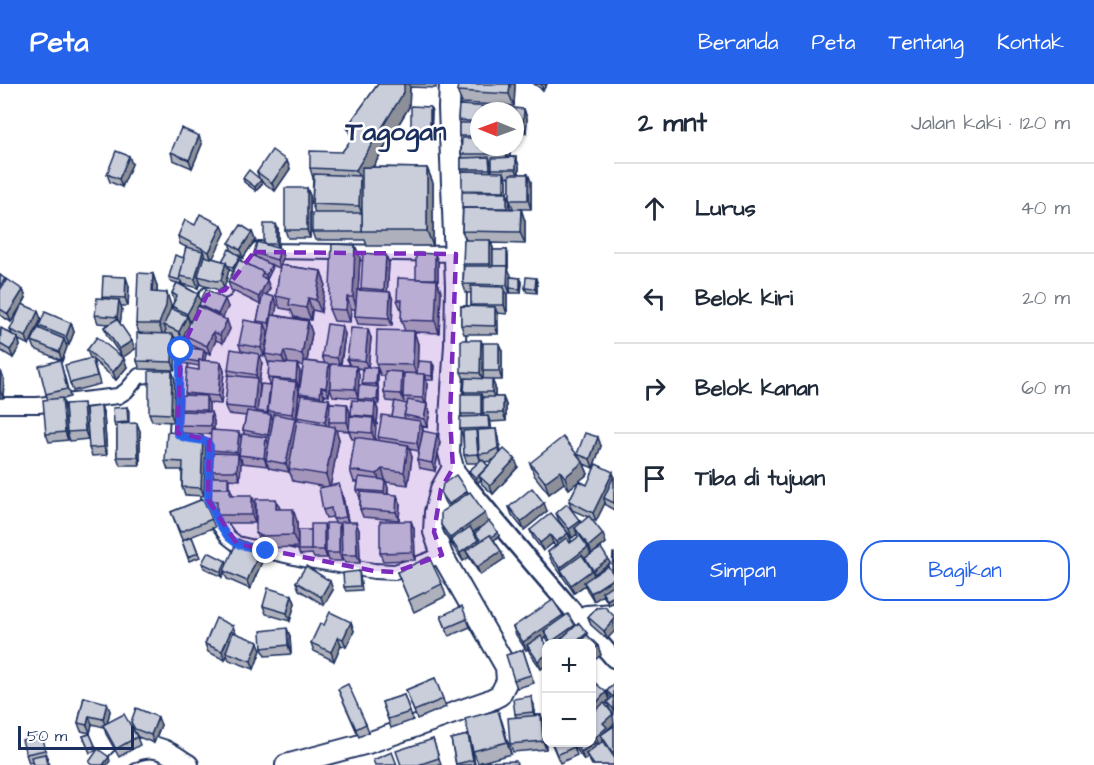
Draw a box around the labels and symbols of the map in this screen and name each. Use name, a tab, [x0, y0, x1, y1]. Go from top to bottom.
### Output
north arrow	[470, 102, 524, 156]
district label: Tagogan	[345, 113, 447, 153]
route start	[167, 336, 193, 362]
route end	[252, 537, 278, 563]
scale bar	[18, 723, 134, 750]

